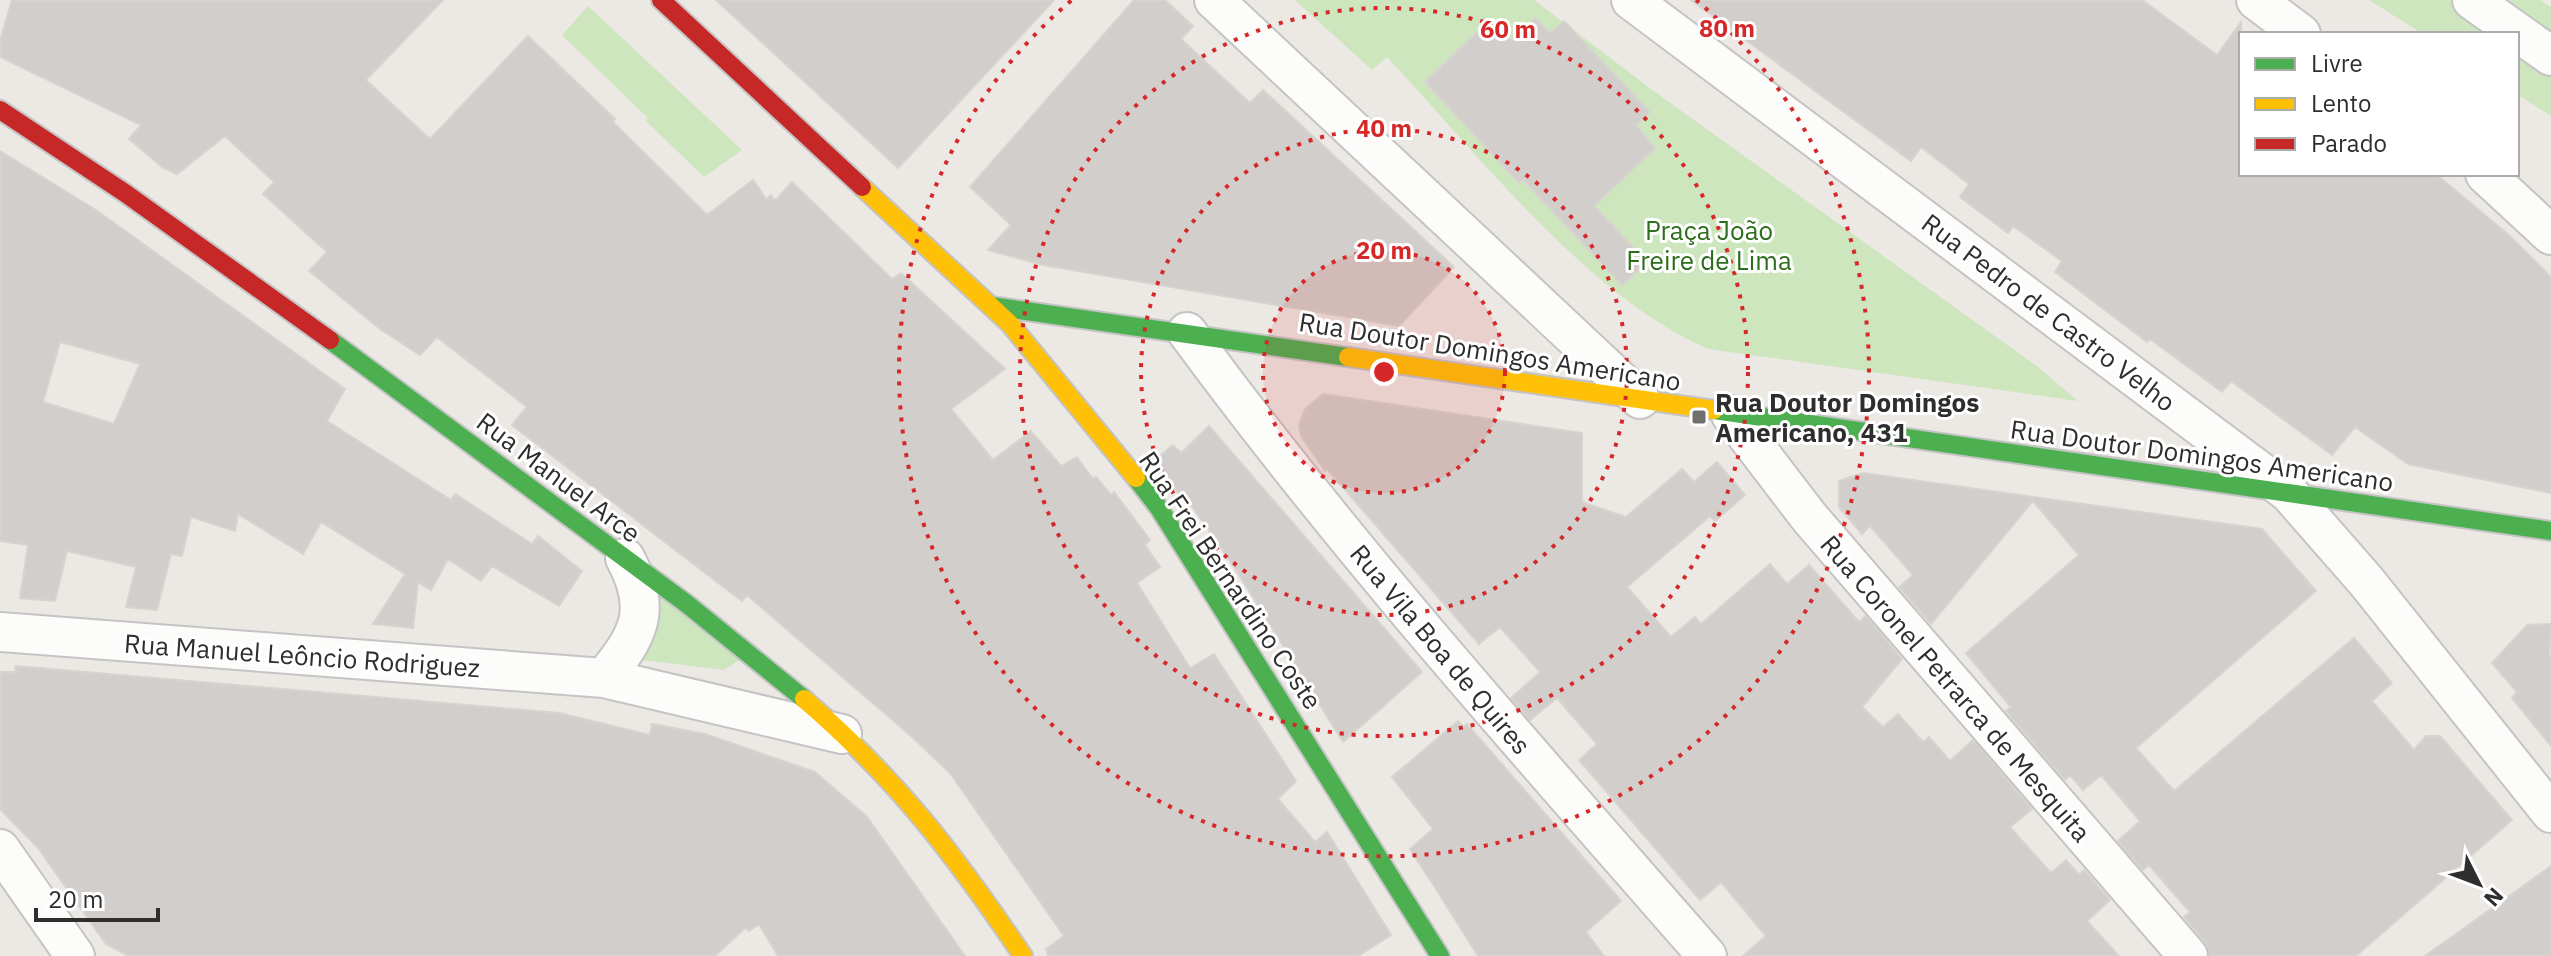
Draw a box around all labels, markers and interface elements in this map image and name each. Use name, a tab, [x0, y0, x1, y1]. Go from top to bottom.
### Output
text: 80 m	[1699, 12, 1755, 44]
text: 60 m	[1480, 13, 1536, 45]
legend	[2239, 32, 2519, 176]
text: Livre	[2311, 47, 2363, 79]
text: Lento	[2311, 87, 2371, 119]
text: 40 m	[1356, 112, 1412, 144]
text: Parado	[2311, 127, 2387, 159]
street label: Rua Pedro de Castro Velho	[1915, 205, 2183, 419]
park label: Praça João Freire de Lima	[1626, 213, 1792, 277]
text: 20 m	[1356, 234, 1412, 266]
street label: Rua Doutor Domingos Americano	[1297, 304, 1683, 398]
centre of rings	[1370, 358, 1398, 386]
place label: Rua Doutor Domingos Americano, 431	[1715, 385, 1979, 449]
street label: Rua Manuel Arce	[470, 404, 648, 550]
marker: Rua Doutor Domingos Americano, 431	[1690, 408, 1708, 426]
street label: Rua Doutor Domingos Americano	[2008, 411, 2396, 499]
street label: Rua Frei Bernardino Coste	[1132, 444, 1330, 716]
street label: Rua Coronel Petrarca de Mesquita	[1813, 528, 2099, 849]
street label: Rua Vila Boa de Quires	[1343, 537, 1539, 761]
street label: Rua Manuel Leôncio Rodriguez	[123, 626, 481, 684]
north arrow	[2439, 844, 2519, 924]
scale bar	[36, 872, 158, 922]
text: N	[2478, 882, 2510, 913]
text: 20 m	[48, 883, 103, 915]

